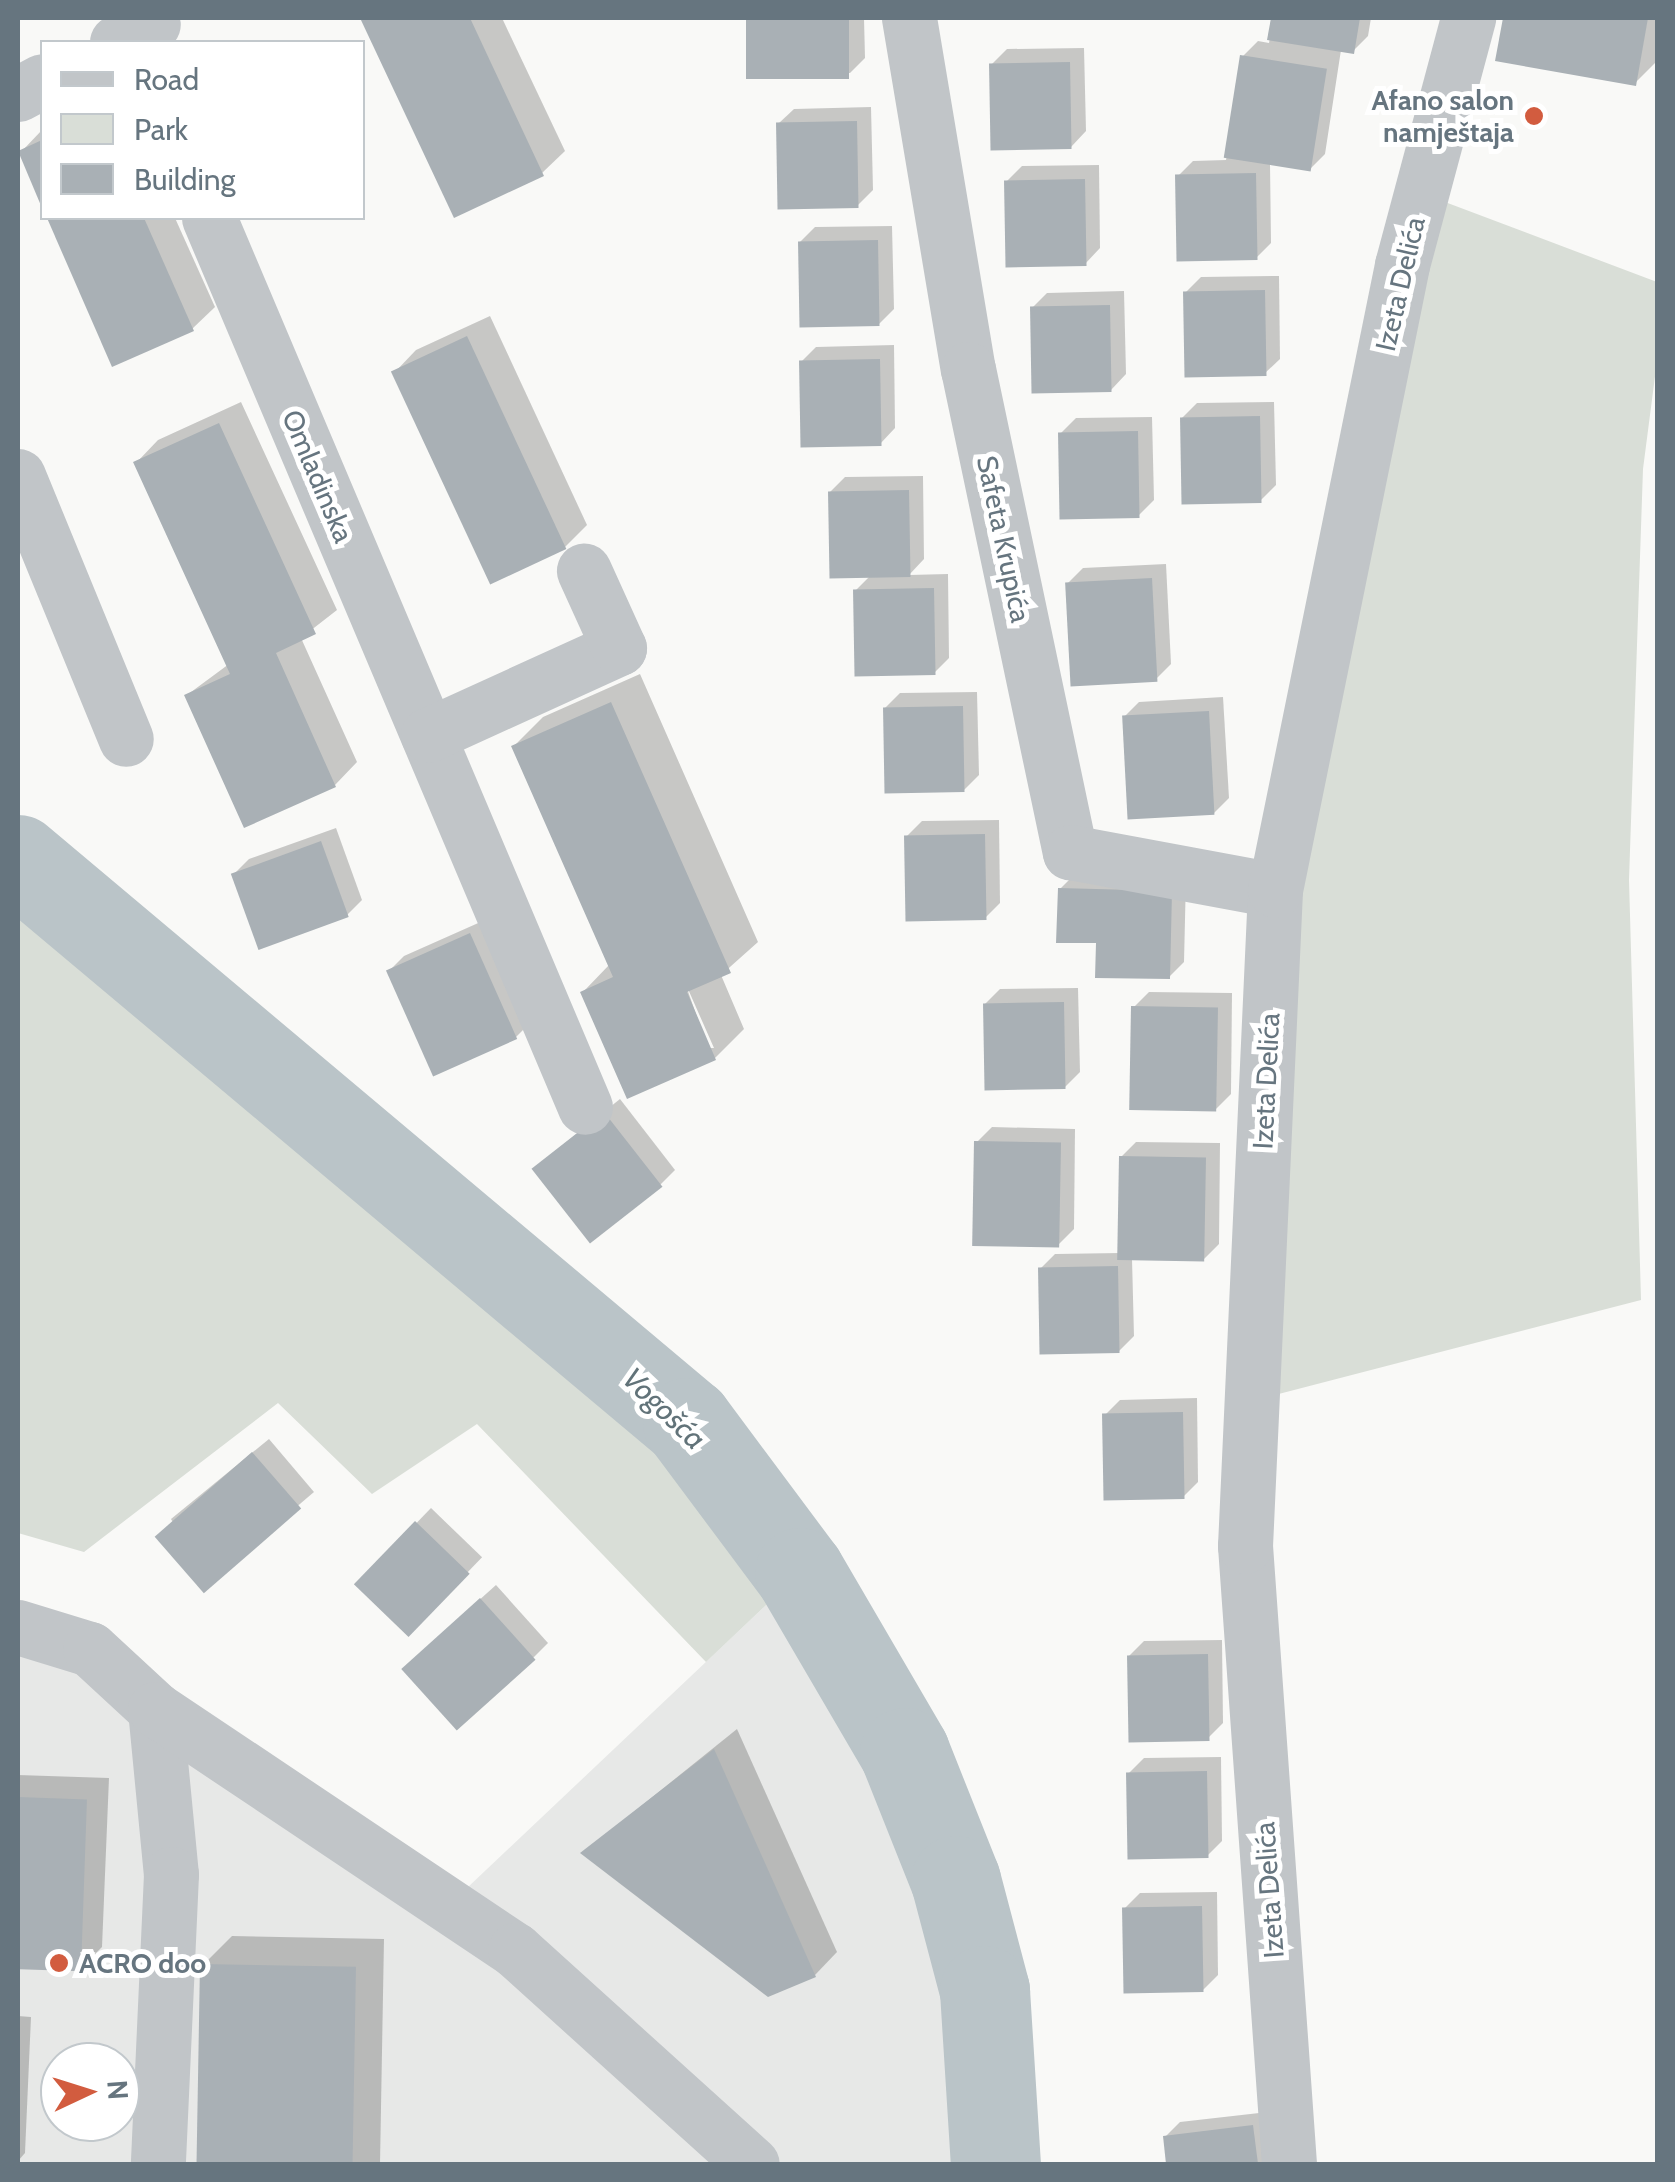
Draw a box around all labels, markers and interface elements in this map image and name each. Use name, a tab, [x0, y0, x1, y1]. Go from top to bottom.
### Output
legend	[40, 40, 365, 220]
text: Road	[134, 61, 199, 98]
place label: Afano salon namještaja	[1371, 83, 1514, 149]
marker: Afano salon namještaja	[1523, 105, 1545, 127]
text: Park	[134, 111, 188, 148]
text: Building	[134, 161, 236, 198]
street label: Izeta Delića	[1368, 214, 1432, 354]
street label: Omladinska	[275, 405, 361, 547]
street label: Safeta Krupića	[970, 453, 1038, 625]
street label: Izeta Delića	[1246, 1012, 1286, 1150]
water label: Vogošća	[615, 1361, 713, 1457]
street label: Izeta Delića	[1247, 1821, 1291, 1959]
place label: ACRO doo	[79, 1946, 206, 1980]
marker: ACRO doo	[48, 1952, 70, 1974]
north arrow	[40, 2042, 140, 2142]
text: N	[100, 2079, 136, 2101]

